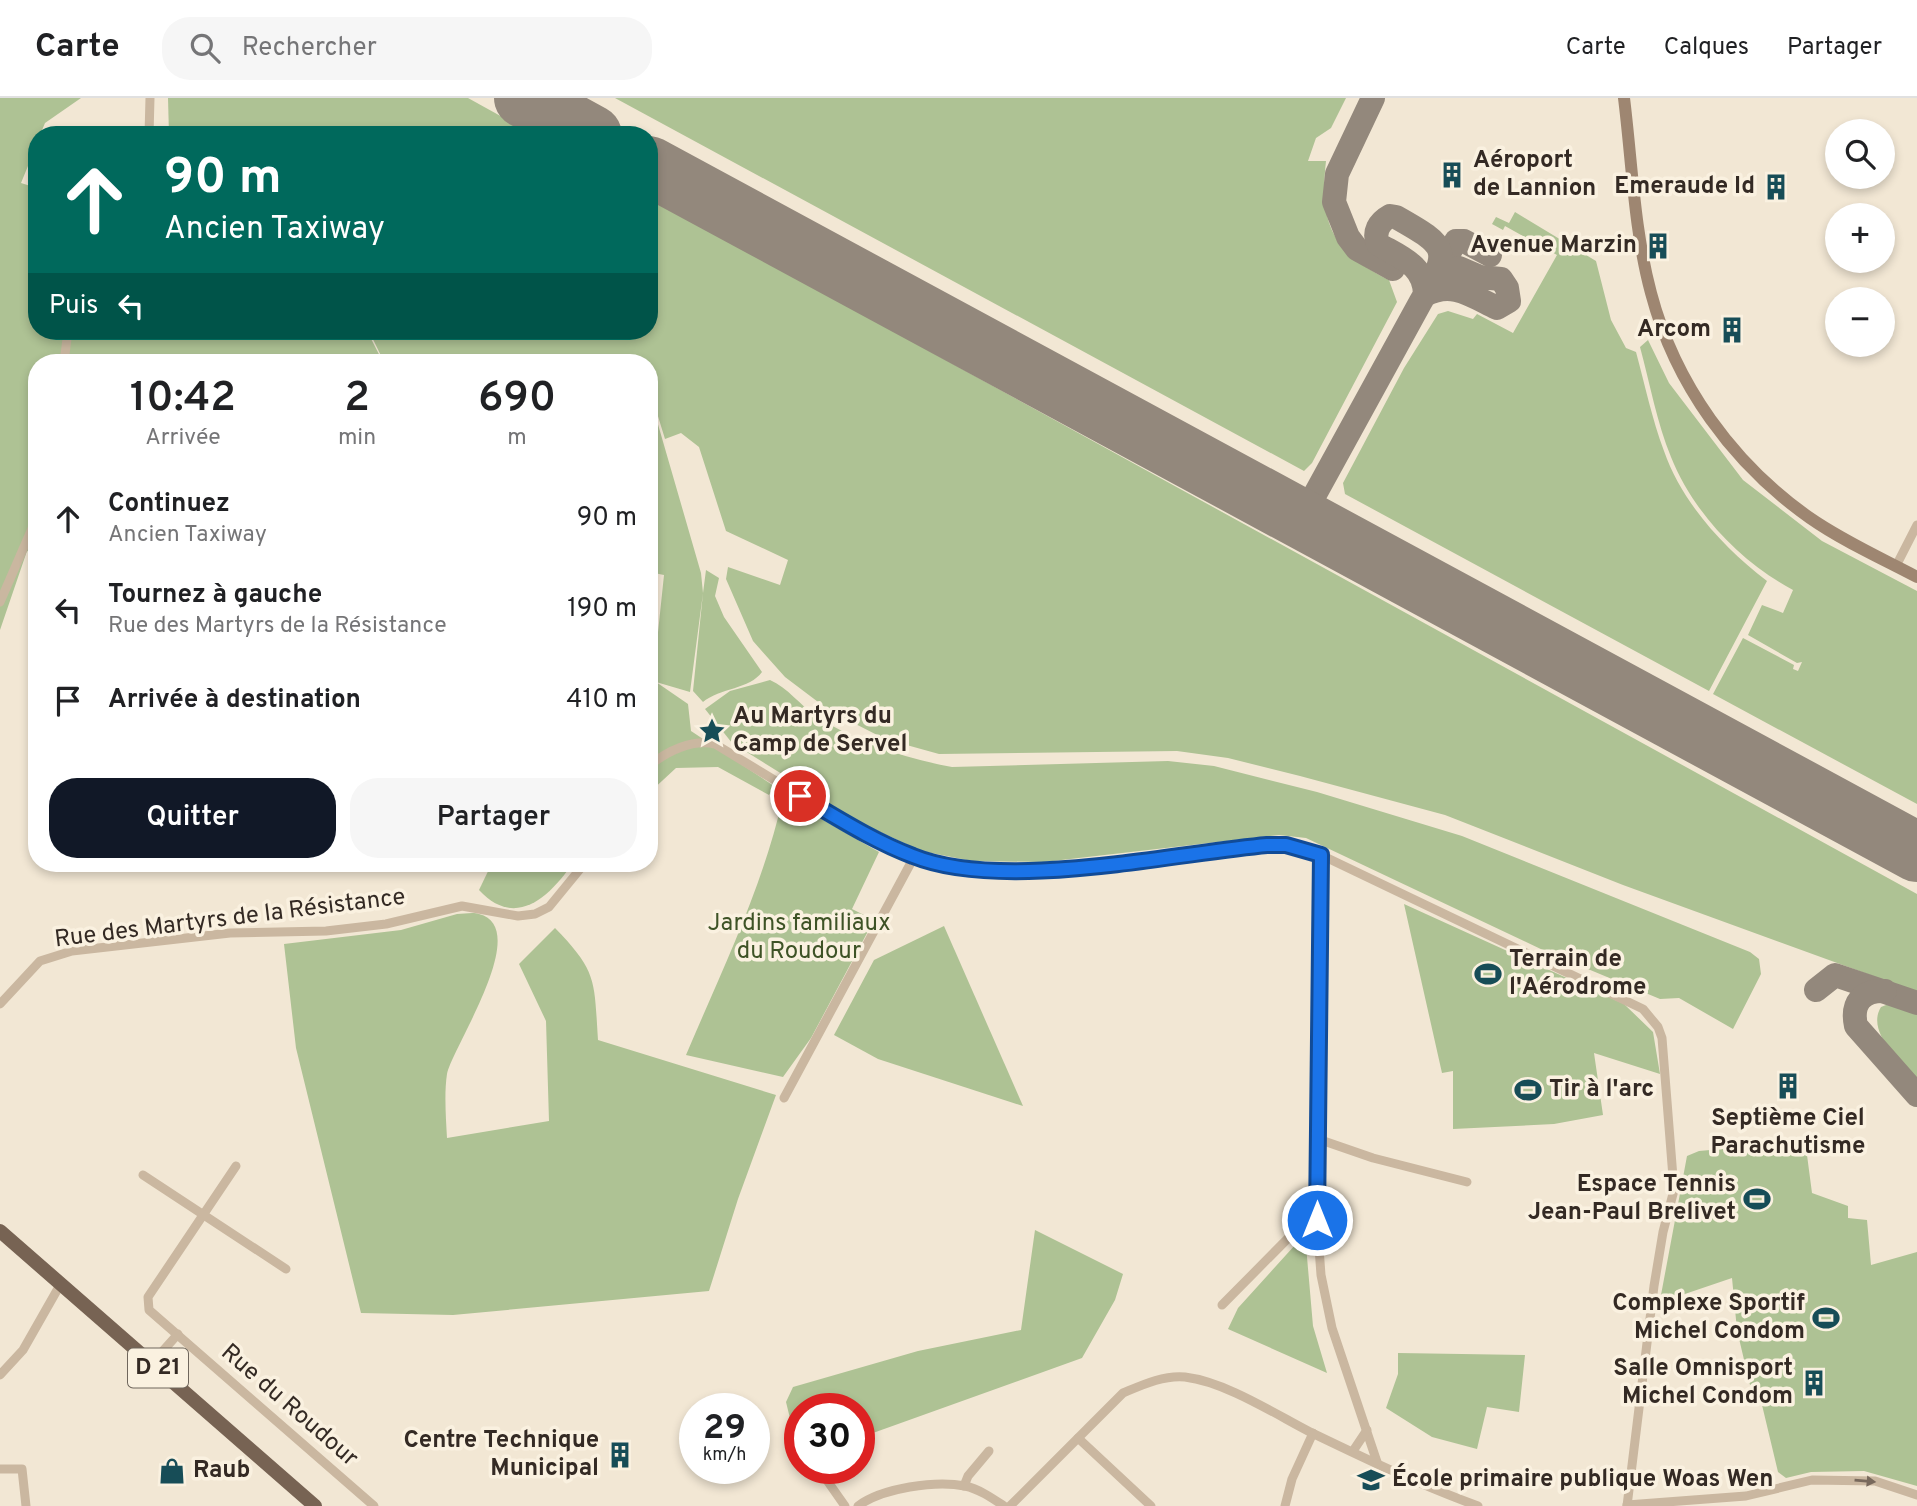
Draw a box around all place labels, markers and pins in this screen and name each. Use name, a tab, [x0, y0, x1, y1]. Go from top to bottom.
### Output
place label: Aéroport de Lannion	[1473, 146, 1596, 204]
building icon: Aéroport de Lannion	[1437, 160, 1467, 190]
place label: Emeraude Id	[1614, 172, 1755, 202]
building icon: Emeraude Id	[1761, 172, 1791, 202]
place label: Avenue Marzin	[1470, 231, 1637, 261]
building icon: Avenue Marzin	[1643, 231, 1673, 261]
place label: Arcom	[1637, 315, 1711, 345]
building icon: Arcom	[1717, 315, 1747, 345]
place label: Au Martyrs du Camp de Servel	[733, 702, 907, 760]
place icon: Au Martyrs du Camp de Servel	[697, 716, 727, 746]
pin	[770, 766, 830, 826]
place label: Terrain de l'Aérodrome	[1509, 945, 1646, 1003]
sports icon: Terrain de l'Aérodrome	[1473, 959, 1503, 989]
building icon: Septième Ciel Parachutisme	[1773, 1071, 1803, 1101]
sports icon: Tir à l'arc	[1513, 1075, 1543, 1105]
place label: Tir à l'arc	[1549, 1075, 1654, 1105]
place label: Septième Ciel Parachutisme	[1711, 1104, 1865, 1162]
place label: Espace Tennis Jean-Paul Brelivet	[1528, 1170, 1736, 1228]
sports icon: Espace Tennis Jean-Paul Brelivet	[1742, 1184, 1772, 1214]
place label: Complexe Sportif Michel Condom	[1612, 1289, 1805, 1347]
sports icon: Complexe Sportif Michel Condom	[1811, 1303, 1841, 1333]
place label: Salle Omnisport Michel Condom	[1613, 1354, 1793, 1412]
building icon: Salle Omnisport Michel Condom	[1799, 1368, 1829, 1398]
place label: Centre Technique Municipal	[403, 1426, 599, 1484]
building icon: Centre Technique Municipal	[605, 1440, 635, 1470]
shop icon: Raub	[157, 1456, 187, 1486]
place label: Raub	[193, 1456, 250, 1486]
place label: École primaire publique Woas Wen	[1392, 1463, 1773, 1495]
school or university icon: École primaire publique Woas Wen	[1356, 1465, 1386, 1495]

